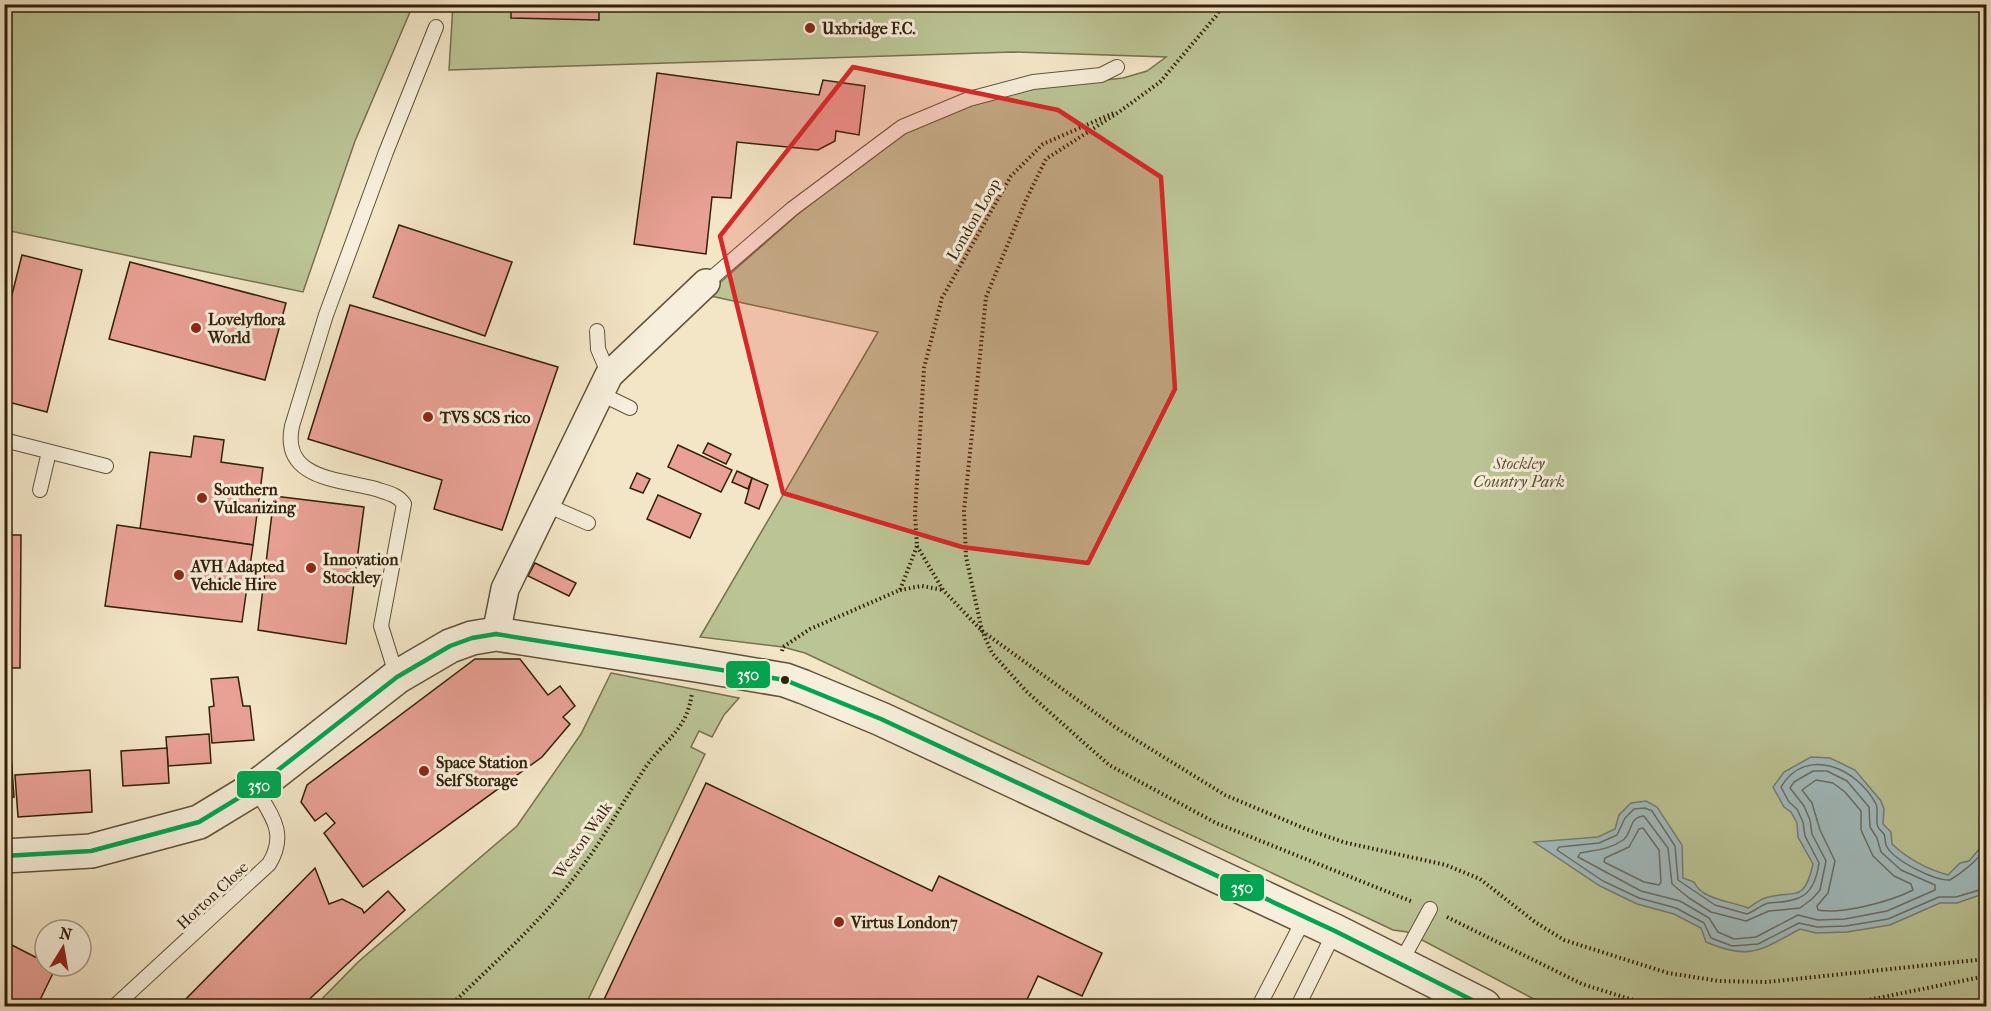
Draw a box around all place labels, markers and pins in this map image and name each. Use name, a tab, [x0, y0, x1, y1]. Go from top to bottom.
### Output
place label: Uxbridge F.C.	[821, 19, 915, 39]
marker: Uxbridge F.C.	[803, 21, 817, 35]
place label: Lovelyflora World	[207, 310, 286, 347]
marker: Lovelyflora World	[189, 321, 203, 335]
place label: TVS SCS rico	[439, 408, 530, 427]
marker: TVS SCS rico	[421, 410, 435, 424]
place label: Southern Vulcanizing	[213, 480, 296, 518]
marker: Southern Vulcanizing	[195, 491, 209, 505]
place label: Innovation Stockley	[323, 550, 399, 588]
place label: AVH Adapted Vehicle Hire	[190, 557, 286, 594]
marker: Innovation Stockley	[304, 561, 318, 575]
marker: AVH Adapted Vehicle Hire	[172, 568, 186, 582]
unlabelled marker	[779, 674, 791, 686]
place label: Space Station Self Storage	[436, 753, 528, 791]
marker: Space Station Self Storage	[417, 764, 431, 778]
place label: Virtus London7	[850, 913, 958, 932]
marker: Virtus London7	[832, 915, 846, 929]

